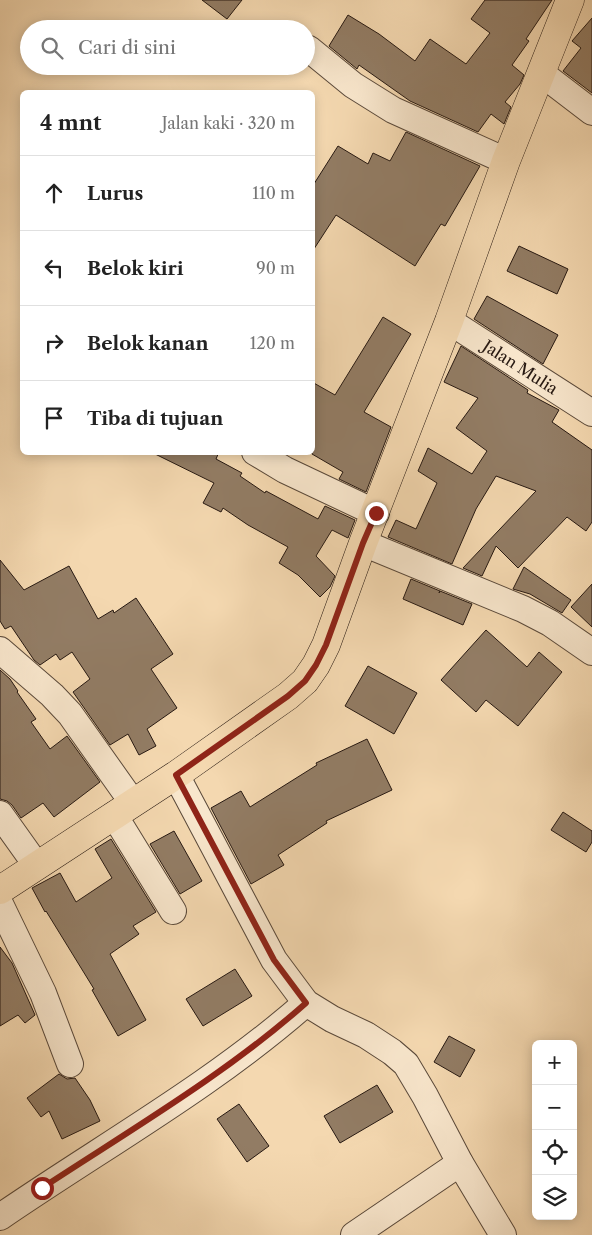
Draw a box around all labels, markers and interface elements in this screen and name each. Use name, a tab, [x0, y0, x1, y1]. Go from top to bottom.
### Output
search box	[20, 20, 315, 75]
icon: search	[38, 34, 66, 62]
text: Cari di sini	[78, 36, 176, 59]
text: 4 mnt	[40, 110, 101, 135]
text: Jalan kaki · 320 m	[162, 113, 295, 133]
icon: ahead	[40, 179, 68, 207]
text: Lurus	[87, 182, 143, 205]
text: 110 m	[252, 183, 295, 203]
icon: left	[40, 254, 68, 282]
text: Belok kiri	[87, 257, 184, 280]
text: 90 m	[256, 258, 295, 278]
icon: right	[40, 329, 68, 357]
text: Belok kanan	[87, 332, 209, 355]
text: 120 m	[250, 333, 295, 353]
street label: Jalan Mulia	[477, 334, 562, 399]
icon: arrive	[40, 404, 68, 432]
text: Tiba di tujuan	[87, 407, 223, 430]
route end	[365, 502, 388, 525]
map controls	[532, 1040, 577, 1220]
button: +	[532, 1040, 577, 1085]
button: −	[532, 1085, 577, 1130]
button: locate	[532, 1130, 577, 1175]
button: layers	[532, 1175, 577, 1220]
route start	[31, 1177, 54, 1200]

